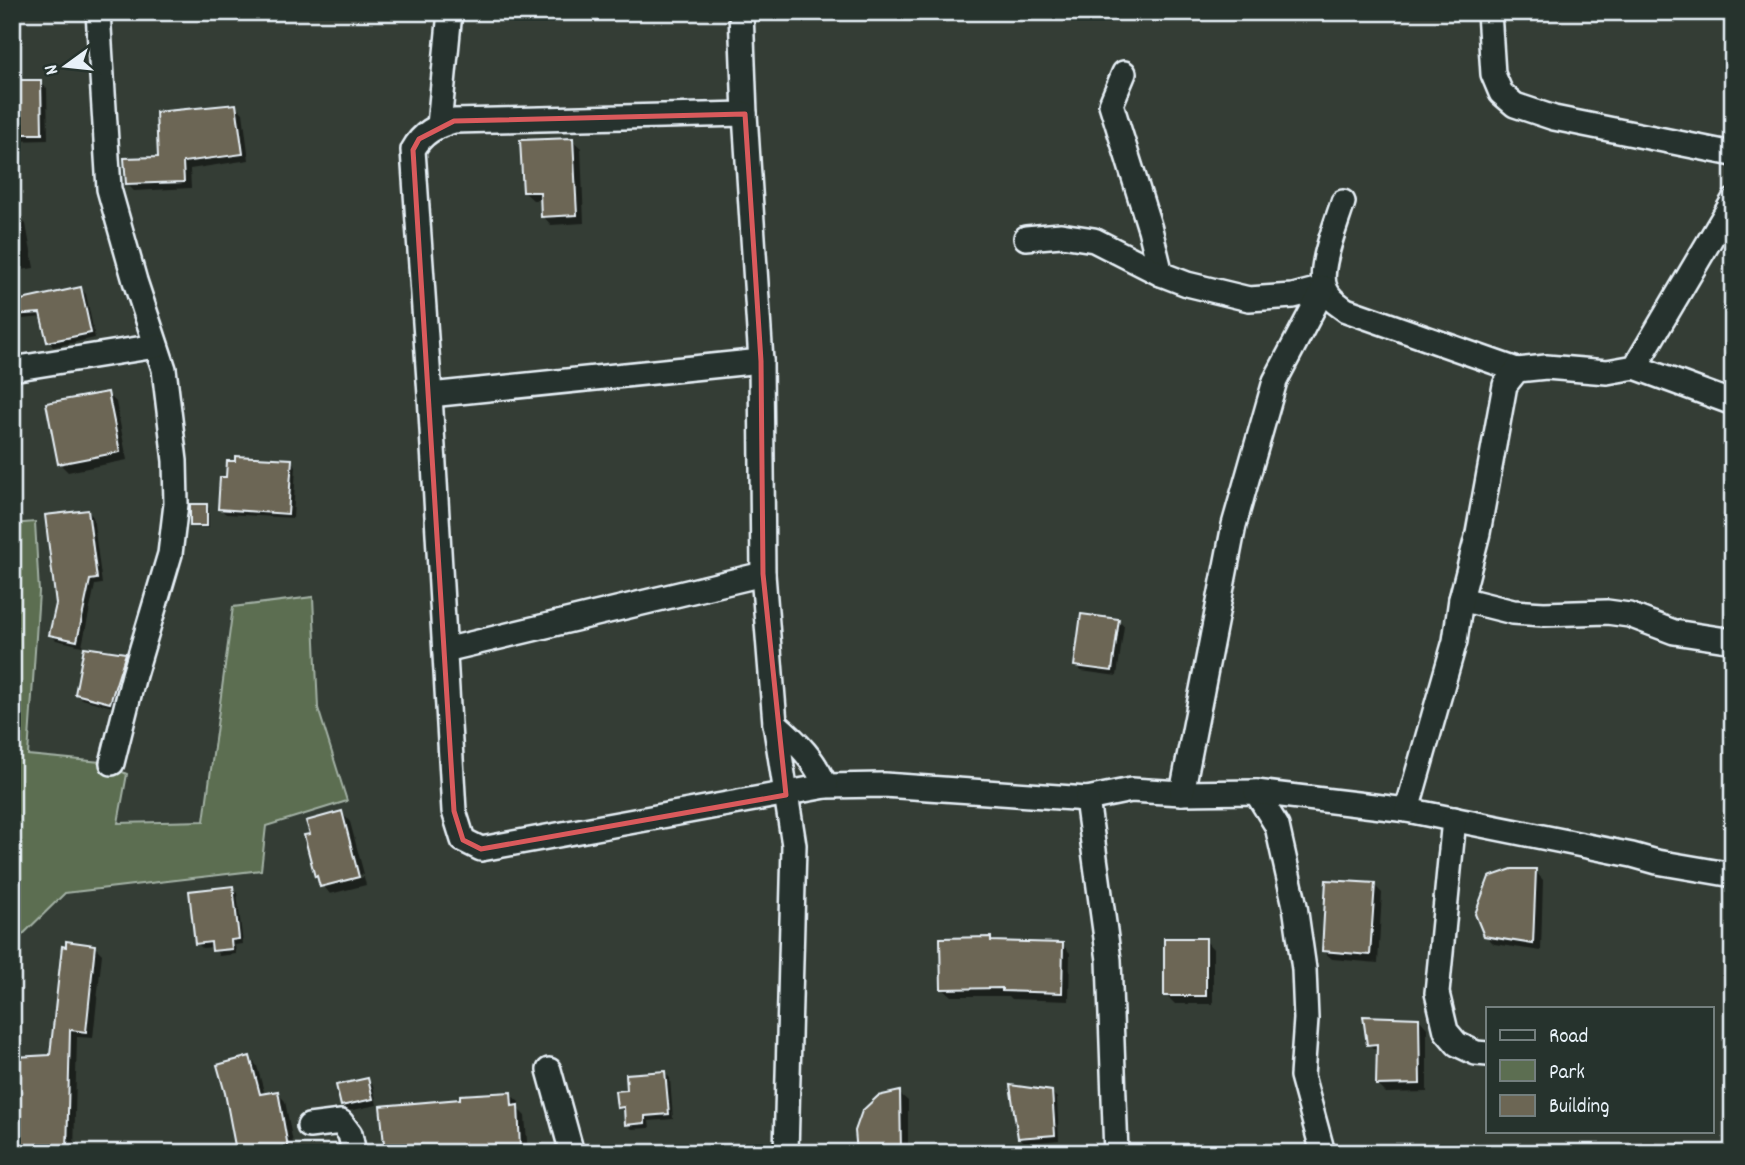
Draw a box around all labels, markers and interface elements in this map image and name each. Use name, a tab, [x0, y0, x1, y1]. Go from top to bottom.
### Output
north arrow	[32, 32, 102, 102]
text: N	[39, 61, 67, 78]
legend	[1486, 1007, 1714, 1134]
text: Road	[1549, 1023, 1588, 1053]
text: Park	[1549, 1059, 1585, 1089]
text: Building	[1549, 1093, 1609, 1123]

